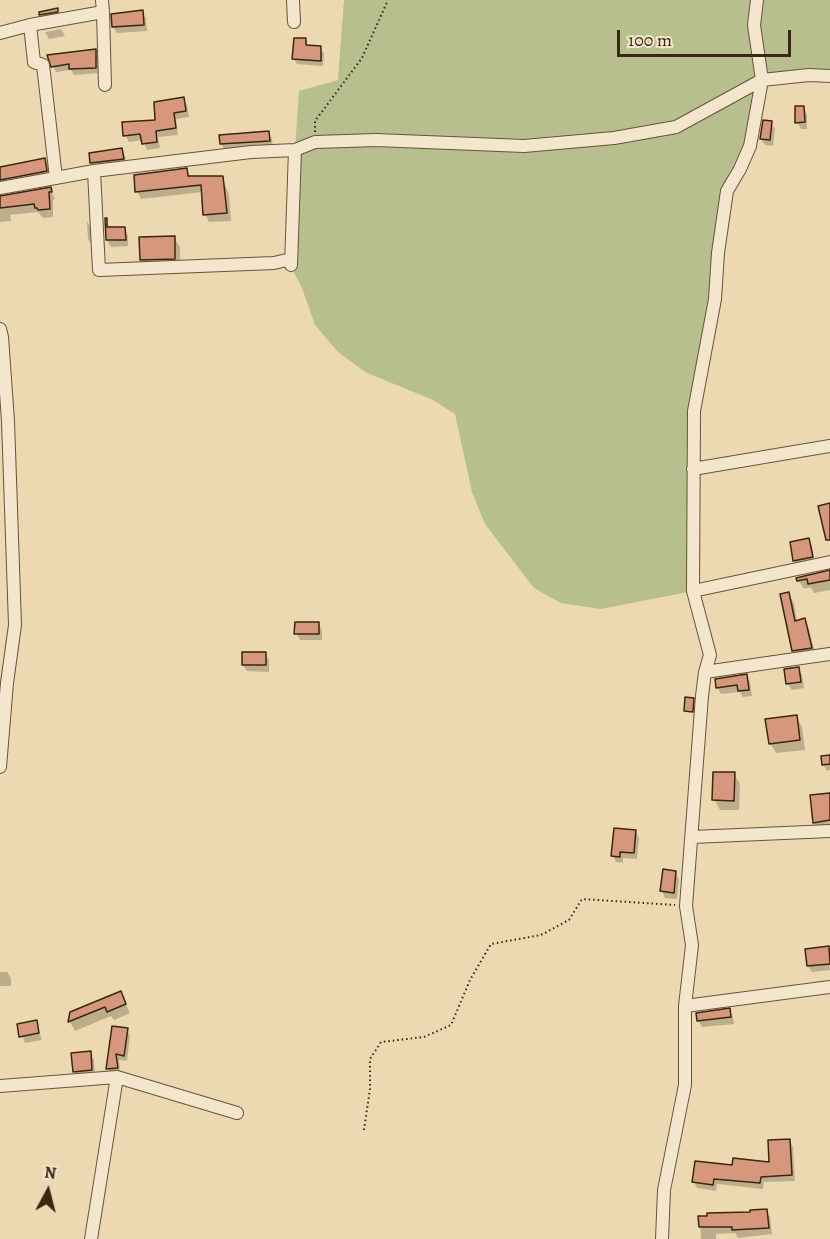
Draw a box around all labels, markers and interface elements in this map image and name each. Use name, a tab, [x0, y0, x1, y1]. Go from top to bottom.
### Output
scale bar	[620, 18, 794, 56]
text: 100 m	[628, 28, 672, 52]
north arrow	[18, 1161, 78, 1221]
text: N	[43, 1162, 57, 1185]

